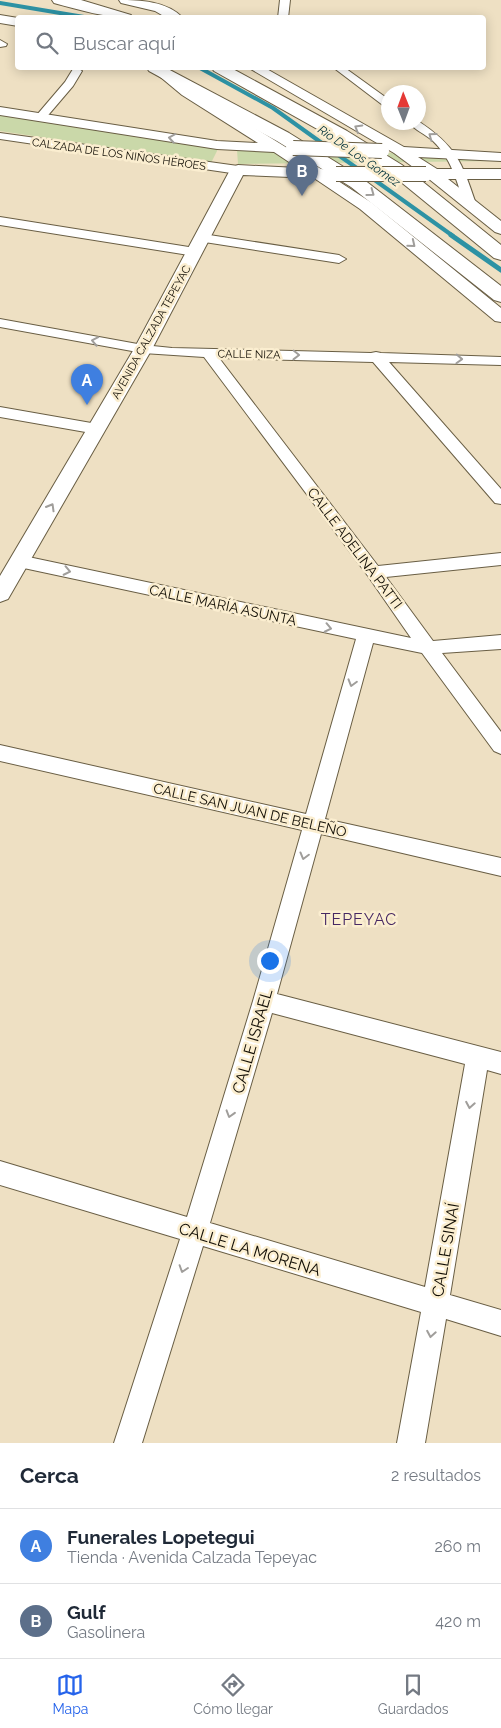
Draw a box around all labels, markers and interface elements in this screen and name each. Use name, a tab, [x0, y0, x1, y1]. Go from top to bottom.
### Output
search box	[15, 15, 486, 70]
icon: search	[33, 29, 61, 57]
text: Buscar aquí	[73, 32, 175, 54]
north arrow	[381, 85, 426, 130]
water label: Rio De Los Gomez	[315, 122, 403, 190]
one-way arrow	[355, 124, 364, 134]
one-way arrow	[168, 133, 176, 144]
one-way arrow	[429, 134, 438, 142]
street label: CALZADA DE LOS NIÑOS HÉROES	[31, 135, 207, 173]
pin: B	[286, 155, 318, 196]
one-way arrow	[365, 187, 374, 196]
one-way arrow	[406, 239, 415, 247]
street label: AVENIDA CALZADA TEPEYAC	[109, 263, 194, 401]
one-way arrow	[90, 336, 99, 346]
street label: CALLE NIZA	[217, 347, 281, 362]
one-way arrow	[293, 350, 301, 360]
one-way arrow	[456, 354, 463, 364]
pin: A	[71, 364, 103, 405]
street label: CALLE ADELINA PATTI	[304, 484, 406, 612]
one-way arrow	[45, 503, 55, 512]
one-way arrow	[63, 566, 71, 576]
street label: CALLE MARÍA ASUNTA	[148, 581, 299, 629]
one-way arrow	[324, 622, 333, 633]
one-way arrow	[348, 678, 358, 687]
street label: CALLE SAN JUAN DE BELEÑO	[152, 779, 348, 840]
one-way arrow	[299, 852, 309, 860]
district label: TEPEYAC	[321, 910, 397, 929]
your location	[257, 948, 283, 974]
street label: CALLE ISRAEL	[228, 986, 277, 1096]
one-way arrow	[465, 1100, 475, 1109]
one-way arrow	[226, 1109, 236, 1117]
street label: CALLE SINAÍ	[427, 1201, 463, 1298]
street label: CALLE LA MORENA	[177, 1219, 323, 1280]
one-way arrow	[179, 1264, 189, 1273]
one-way arrow	[426, 1330, 436, 1338]
text: Cerca	[20, 1463, 79, 1488]
text: 2 resultados	[391, 1466, 481, 1485]
text: Funerales Lopetegui	[67, 1526, 255, 1548]
text: A	[31, 1537, 41, 1556]
text: 260 m	[434, 1537, 481, 1556]
text: Tienda · Avenida Calzada Tepeyac	[67, 1548, 317, 1567]
text: Gulf	[67, 1601, 106, 1623]
text: B	[31, 1612, 41, 1631]
text: 420 m	[435, 1612, 481, 1631]
text: Gasolinera	[67, 1623, 145, 1642]
tab: Mapa	[52, 1671, 88, 1717]
tab: Cómo llegar	[193, 1671, 273, 1717]
tab: Guardados	[378, 1671, 449, 1717]

